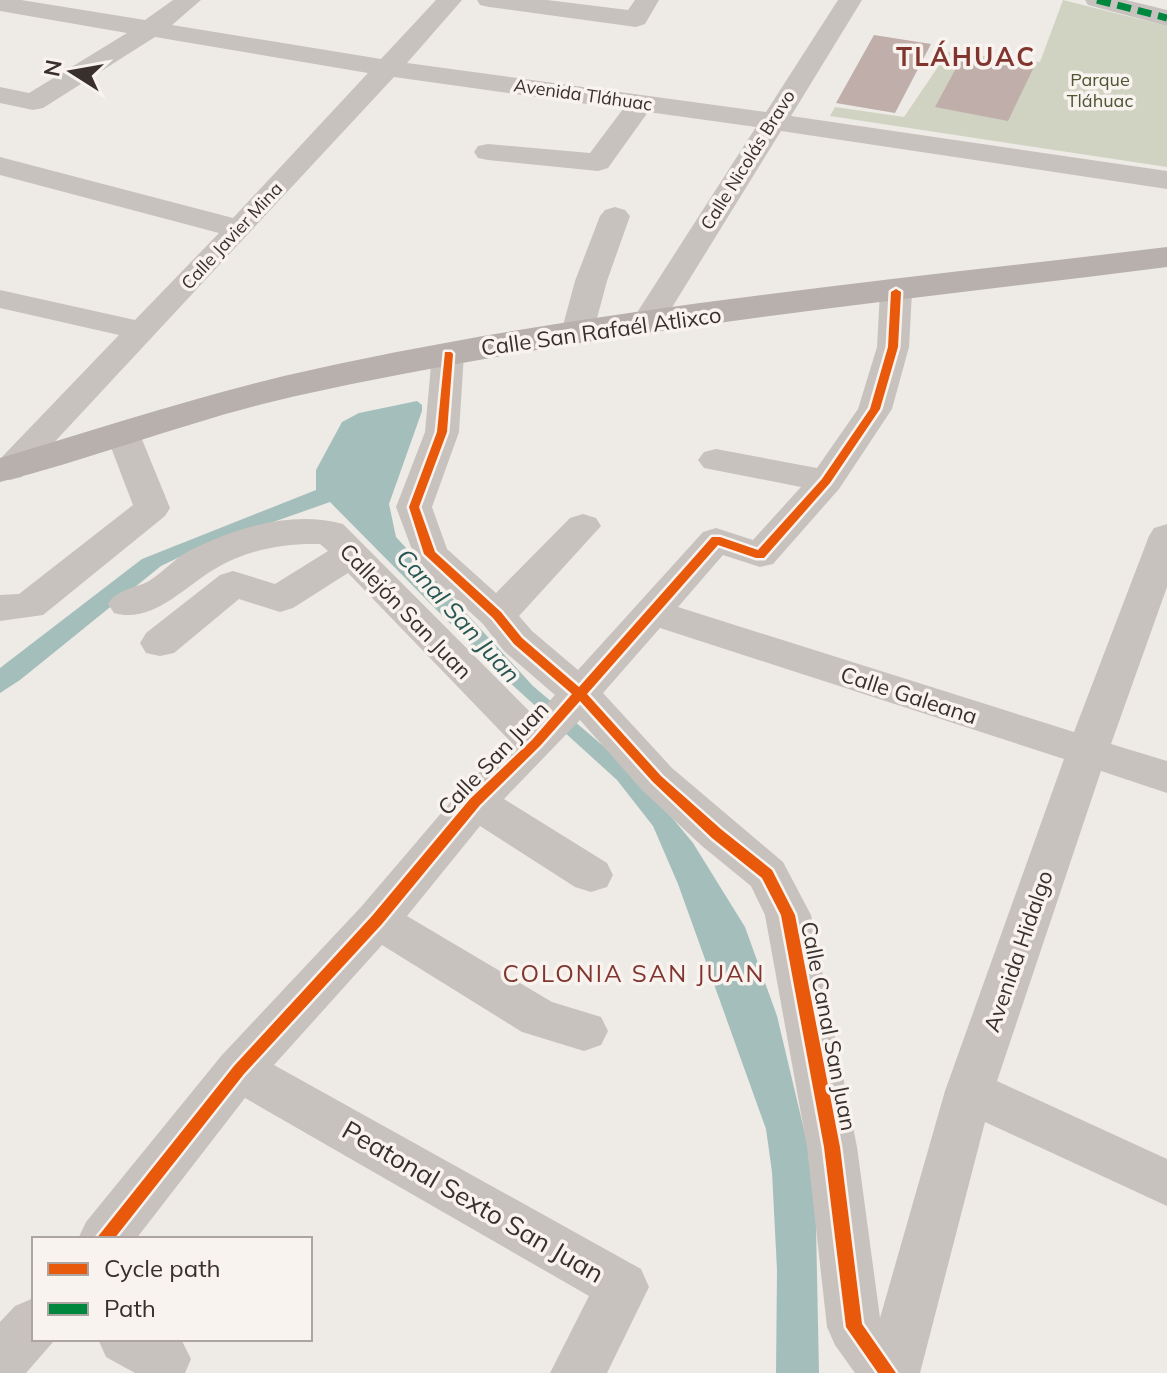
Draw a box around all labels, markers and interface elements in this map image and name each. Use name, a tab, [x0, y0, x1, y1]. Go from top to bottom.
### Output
north arrow	[32, 32, 112, 112]
district label: TLÁHUAC	[896, 40, 1036, 73]
text: N	[37, 57, 68, 79]
park label: Parque Tláhuac	[1067, 68, 1133, 112]
street label: Avenida Tláhuac	[512, 73, 654, 116]
street label: Calle Nicolás Bravo	[695, 86, 800, 234]
street label: Calle Javier Mina	[176, 177, 287, 294]
street label: Calle San Rafaél Atlixco	[479, 300, 723, 362]
street label: Callejón San Juan	[334, 537, 478, 685]
water label: Canal San Juan	[390, 542, 527, 689]
street label: Calle Galeana	[837, 660, 981, 730]
street label: Calle San Juan	[432, 695, 554, 821]
street label: Avenida Hidalgo	[977, 867, 1059, 1035]
street label: Calle Canal San Juan	[795, 919, 863, 1133]
district label: COLONIA SAN JUAN	[503, 958, 765, 988]
street label: Peatonal Sexto San Juan	[337, 1113, 610, 1290]
legend	[32, 1237, 312, 1341]
text: Cycle path	[104, 1253, 221, 1283]
text: Path	[104, 1293, 156, 1323]

